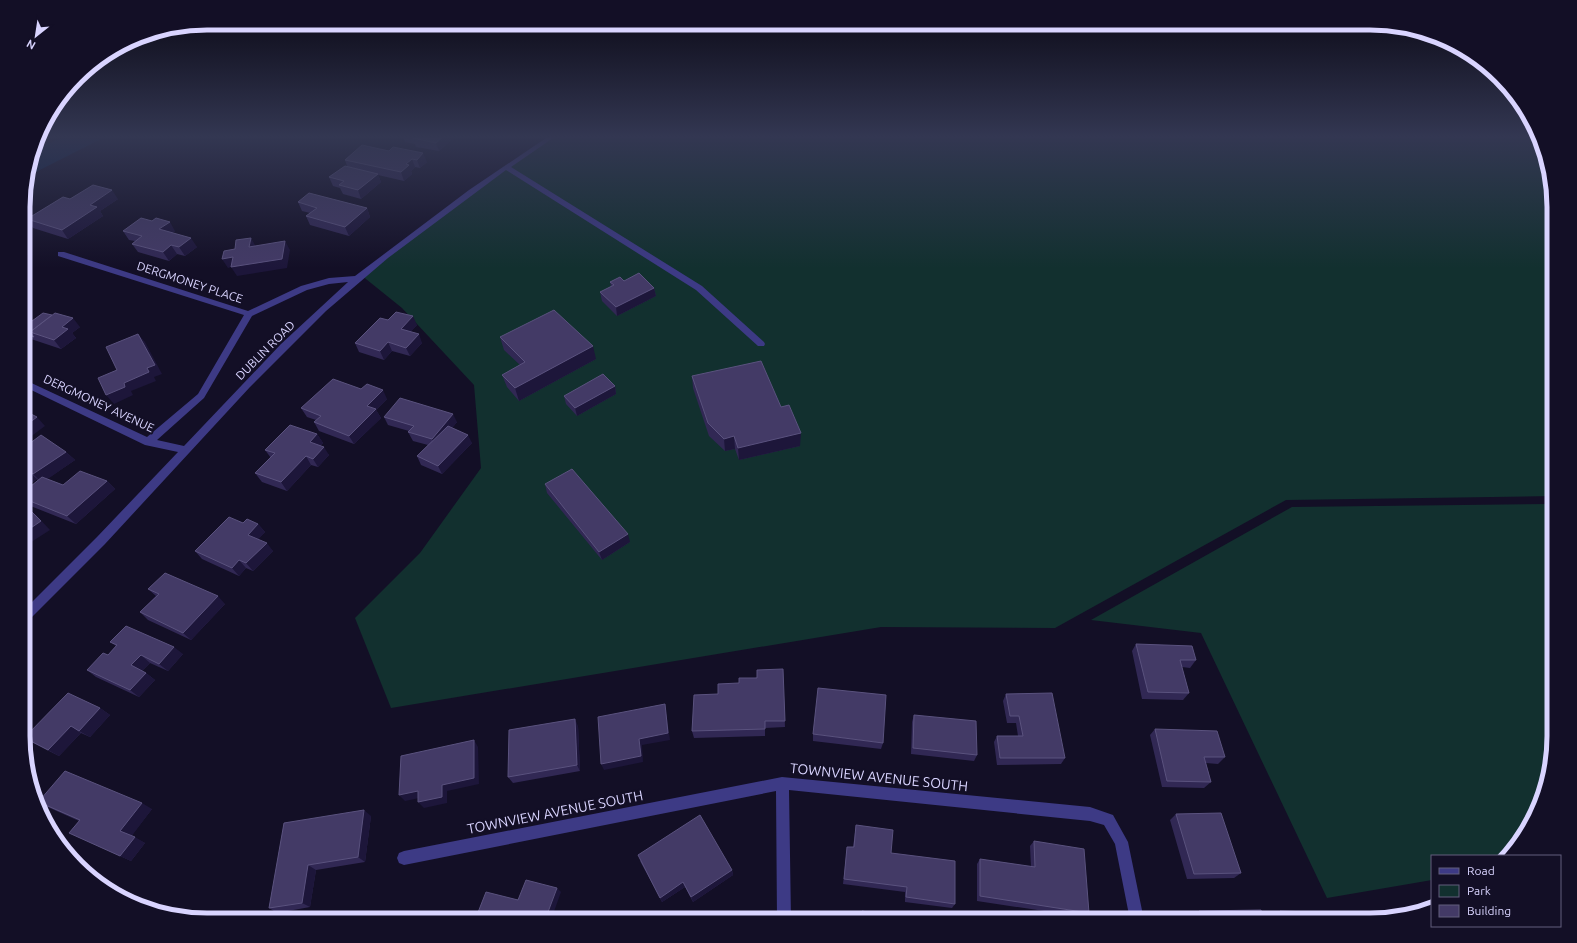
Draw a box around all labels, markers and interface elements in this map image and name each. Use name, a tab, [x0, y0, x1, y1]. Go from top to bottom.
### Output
north arrow	[16, 16, 56, 56]
text: N	[24, 37, 38, 52]
street label: DERGMONEY PLACE	[135, 259, 245, 305]
street label: DUBLIN ROAD	[233, 318, 297, 382]
street label: DERGMONEY AVENUE	[42, 372, 157, 434]
street label: TOWNVIEW AVENUE SOUTH	[789, 760, 969, 794]
street label: TOWNVIEW AVENUE SOUTH	[466, 787, 644, 837]
legend	[1431, 855, 1561, 927]
text: Road	[1467, 864, 1495, 877]
text: Park	[1467, 884, 1491, 897]
text: Building	[1467, 904, 1511, 917]

